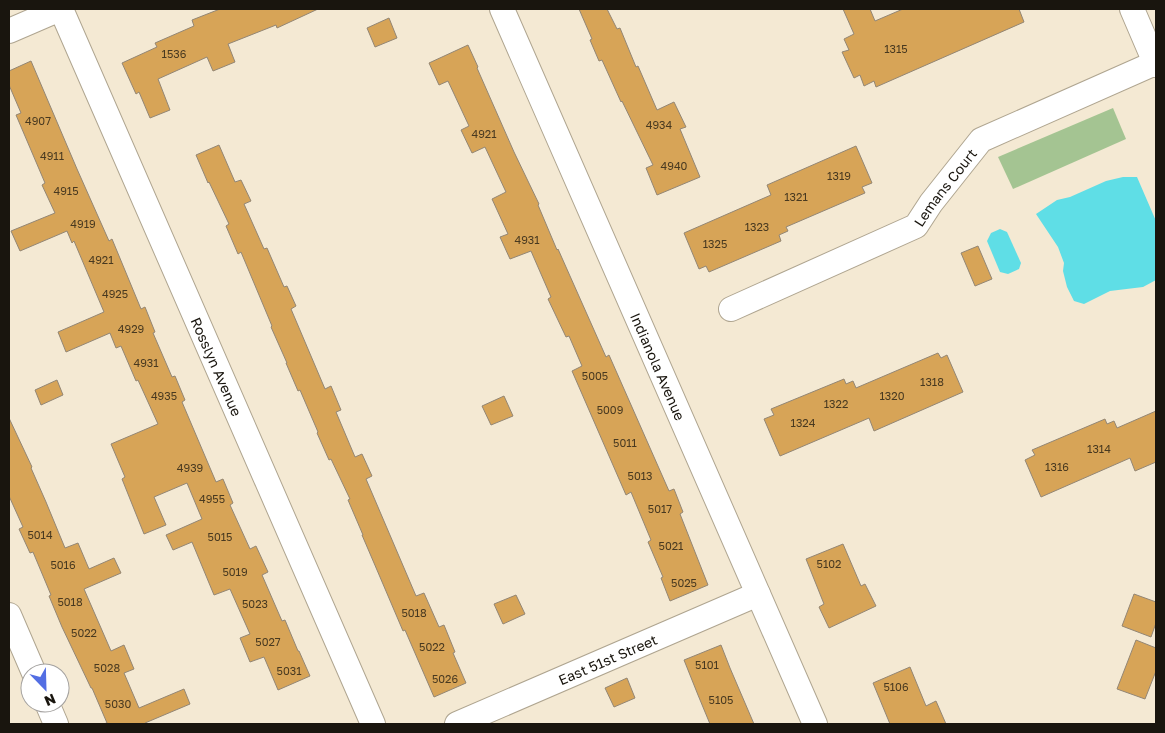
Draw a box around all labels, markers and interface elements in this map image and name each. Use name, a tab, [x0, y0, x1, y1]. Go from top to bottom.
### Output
house number: 1315	[884, 42, 908, 55]
house number: 1536	[162, 47, 187, 60]
house number: 4907	[25, 114, 51, 127]
house number: 4934	[646, 118, 673, 131]
house number: 4921	[471, 127, 497, 140]
street label: Lemans Court	[910, 145, 980, 229]
house number: 4911	[40, 149, 64, 162]
house number: 4940	[661, 159, 688, 172]
house number: 1319	[827, 169, 851, 182]
house number: 4915	[53, 184, 79, 197]
house number: 1321	[784, 190, 808, 203]
house number: 4919	[70, 217, 96, 230]
house number: 1323	[745, 220, 769, 233]
house number: 4931	[514, 233, 540, 246]
house number: 1325	[703, 237, 727, 250]
house number: 4921	[88, 253, 114, 266]
house number: 4925	[102, 287, 128, 300]
street label: Indianola Avenue	[627, 310, 689, 423]
street label: Rosslyn Avenue	[188, 314, 246, 419]
house number: 4929	[118, 322, 144, 335]
house number: 4931	[133, 356, 159, 369]
house number: 5005	[582, 369, 608, 382]
house number: 1318	[920, 375, 944, 388]
house number: 4935	[151, 389, 177, 402]
house number: 1320	[880, 389, 905, 402]
house number: 1322	[824, 397, 848, 410]
house number: 5009	[597, 403, 623, 416]
house number: 1324	[791, 416, 816, 429]
house number: 5011	[613, 436, 637, 449]
house number: 1314	[1087, 442, 1111, 455]
house number: 1316	[1045, 460, 1069, 473]
house number: 4939	[177, 461, 203, 474]
house number: 5013	[628, 469, 652, 482]
house number: 4955	[199, 492, 225, 505]
house number: 5017	[648, 502, 672, 515]
house number: 5014	[27, 528, 53, 541]
house number: 5015	[208, 530, 232, 543]
house number: 5021	[659, 539, 683, 552]
house number: 5102	[817, 557, 841, 570]
house number: 5016	[50, 558, 76, 571]
house number: 5019	[222, 565, 248, 578]
house number: 5025	[671, 576, 697, 589]
house number: 5018	[57, 595, 83, 608]
house number: 5023	[242, 597, 268, 610]
house number: 5018	[401, 606, 427, 619]
house number: 5022	[71, 626, 97, 639]
street label: East 51st Street	[556, 630, 659, 688]
house number: 5027	[255, 635, 281, 648]
house number: 5022	[419, 640, 445, 653]
house number: 5101	[695, 658, 719, 671]
house number: 5028	[94, 661, 120, 674]
north arrow	[20, 663, 70, 713]
house number: 5031	[277, 664, 301, 677]
house number: 5026	[432, 672, 458, 685]
house number: 5106	[883, 680, 909, 693]
text: N	[42, 691, 58, 710]
house number: 5105	[709, 693, 733, 706]
house number: 5030	[105, 697, 131, 710]

